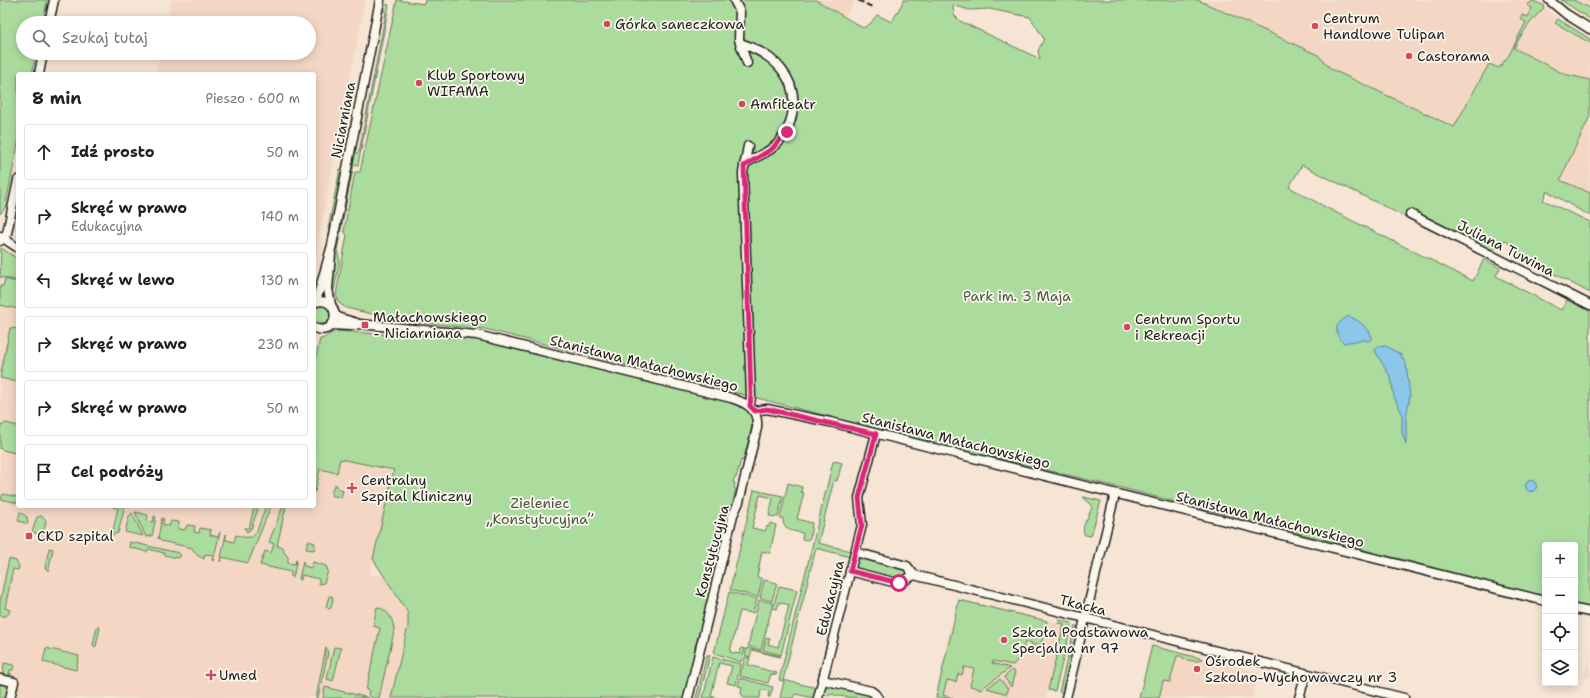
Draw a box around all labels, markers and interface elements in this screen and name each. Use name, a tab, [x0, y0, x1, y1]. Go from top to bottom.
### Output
place label: Centrum Handlowe Tulipan	[1323, 9, 1445, 43]
place label: Górka saneczkowa	[615, 15, 744, 33]
search box	[16, 16, 316, 60]
marker: Górka saneczkowa	[602, 19, 612, 29]
marker: Centrum Handlowe Tulipan	[1310, 21, 1320, 31]
icon: search	[30, 27, 52, 49]
text: Szukaj tutaj	[62, 28, 148, 48]
place label: Castorama	[1417, 47, 1490, 65]
marker: Castorama	[1404, 51, 1414, 61]
place label: Klub Sportowy WIFAMA	[427, 66, 525, 100]
marker: Klub Sportowy WIFAMA	[414, 78, 424, 88]
street label: Niciarniana	[327, 80, 359, 160]
text: 8 min	[32, 87, 82, 109]
text: Pieszo · 600 m	[205, 90, 300, 107]
place label: Amfiteatr	[750, 95, 816, 113]
marker: Amfiteatr	[737, 99, 747, 109]
route end	[778, 123, 796, 141]
icon: ahead	[33, 141, 55, 163]
text: Idź prosto	[71, 142, 155, 162]
text: 50 m	[266, 144, 299, 161]
text: Skręć w prawo	[71, 198, 187, 218]
icon: right	[33, 205, 55, 227]
text: 140 m	[260, 208, 299, 225]
street label: Juliana Tuwima	[1454, 216, 1558, 280]
text: Edukacyjna	[71, 218, 142, 235]
icon: left	[33, 269, 55, 291]
text: Skręć w lewo	[71, 270, 175, 290]
text: 130 m	[261, 272, 299, 289]
park label: Park im. 3 Maja	[963, 287, 1071, 305]
place label: Małachowskiego - Niciarniana	[373, 308, 487, 342]
place label: Centrum Sportu i Rekreacji	[1135, 310, 1240, 344]
marker: Małachowskiego - Niciarniana	[360, 320, 370, 330]
marker: Centrum Sportu i Rekreacji	[1122, 322, 1132, 332]
street label: Stanisława Małachowskiego	[548, 331, 740, 395]
icon: right	[33, 333, 55, 355]
text: Skręć w prawo	[71, 334, 187, 354]
text: 230 m	[257, 336, 299, 353]
icon: right	[33, 397, 55, 419]
text: Skręć w prawo	[71, 398, 187, 418]
text: 50 m	[266, 400, 299, 417]
street label: Stanisława Małachowskiego	[860, 408, 1052, 472]
icon: arrive	[33, 461, 55, 483]
text: Cel podróży	[71, 462, 163, 482]
place label: Centralny Szpital Kliniczny	[361, 471, 472, 505]
marker: Centralny Szpital Kliniczny	[346, 482, 358, 494]
street label: Stanisława Małachowskiego	[1174, 487, 1366, 551]
park label: Zieleniec „Konstytucyjna”	[485, 494, 594, 528]
street label: Konstytucyjna	[691, 502, 733, 599]
place label: CKD szpital	[37, 527, 114, 545]
marker: CKD szpital	[24, 531, 34, 541]
map controls	[1542, 542, 1578, 686]
button: +	[1542, 542, 1578, 578]
street label: Edukacyjna	[812, 558, 848, 638]
route start	[890, 574, 908, 592]
button: −	[1542, 578, 1578, 614]
street label: Tkacka	[1058, 591, 1108, 620]
button: locate	[1542, 614, 1578, 650]
place label: Szkoła Podstawowa Specjalna nr 97	[1012, 623, 1149, 657]
marker: Szkoła Podstawowa Specjalna nr 97	[999, 635, 1009, 645]
button: layers	[1542, 650, 1578, 686]
place label: Ośrodek Szkolno-Wychowawczy nr 3	[1205, 652, 1397, 686]
marker: Ośrodek Szkolno-Wychowawczy nr 3	[1192, 664, 1202, 674]
place label: Umed	[219, 666, 257, 684]
marker: Umed	[206, 670, 216, 680]

